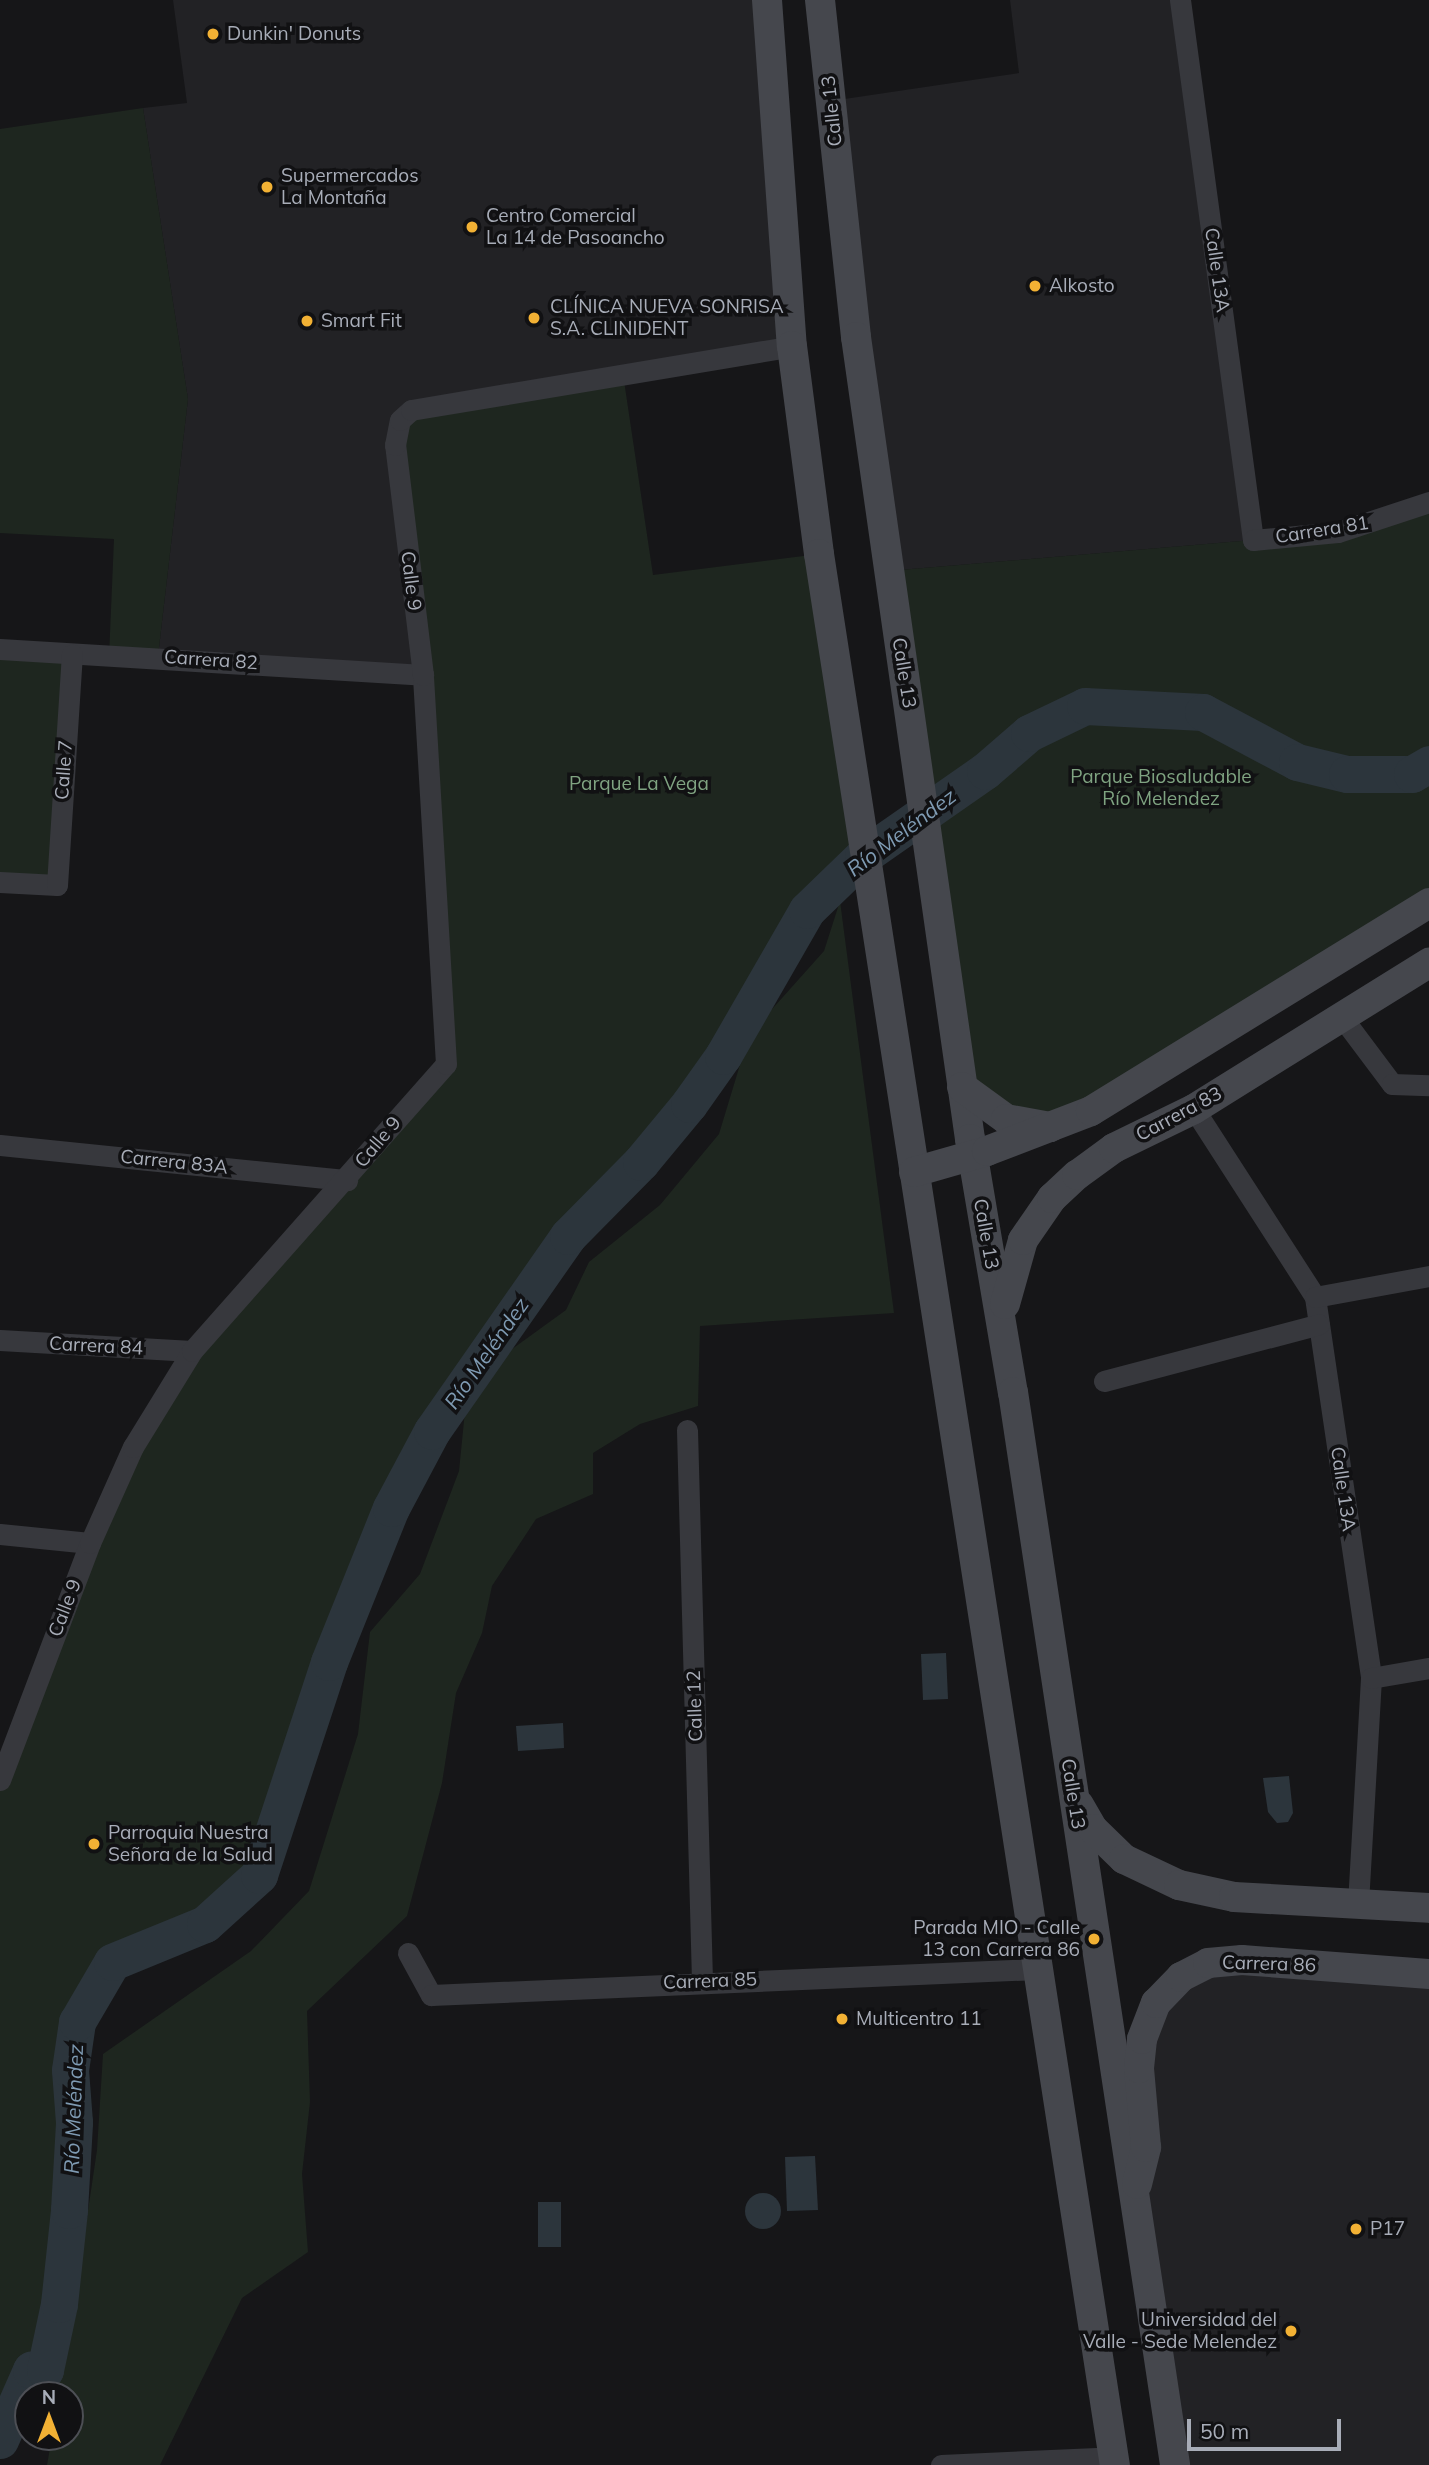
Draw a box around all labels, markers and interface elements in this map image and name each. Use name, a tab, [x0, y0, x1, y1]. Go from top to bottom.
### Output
place label: Dunkin' Donuts	[227, 23, 361, 45]
marker: Dunkin' Donuts	[205, 26, 221, 42]
street label: Calle 13	[817, 74, 847, 148]
place label: Supermercados La Montaña	[281, 165, 419, 209]
marker: Supermercados La Montaña	[259, 179, 275, 195]
place label: Centro Comercial La 14 de Pasoancho	[486, 205, 665, 249]
marker: Centro Comercial La 14 de Pasoancho	[464, 219, 480, 235]
street label: Calle 13A	[1200, 226, 1234, 314]
place label: Alkosto	[1049, 275, 1115, 297]
marker: Alkosto	[1027, 278, 1043, 294]
place label: CLÍNICA NUEVA SONRISA S.A. CLINIDENT	[550, 296, 784, 340]
marker: CLÍNICA NUEVA SONRISA S.A. CLINIDENT	[524, 308, 544, 328]
place label: Smart Fit	[321, 310, 402, 332]
marker: Smart Fit	[299, 313, 315, 329]
street label: Carrera 81	[1274, 511, 1370, 549]
street label: Calle 9	[396, 550, 426, 612]
street label: Calle 13	[887, 636, 921, 710]
street label: Carrera 82	[163, 645, 259, 675]
street label: Calle 7	[51, 739, 77, 801]
park label: Parque Biosaludable Río Melendez	[1070, 766, 1252, 810]
park label: Parque La Vega	[569, 773, 709, 795]
water label: Río Meléndez	[841, 783, 961, 881]
street label: Carrera 83	[1132, 1082, 1226, 1146]
street label: Calle 9	[350, 1112, 406, 1172]
street label: Carrera 83A	[119, 1145, 229, 1179]
street label: Calle 13	[969, 1197, 1003, 1271]
water label: Río Meléndez	[438, 1293, 534, 1413]
street label: Carrera 84	[48, 1332, 144, 1360]
street label: Calle 13A	[1326, 1445, 1360, 1533]
street label: Calle 9	[44, 1576, 86, 1640]
street label: Calle 12	[682, 1670, 708, 1742]
street label: Calle 13	[1056, 1757, 1090, 1831]
place label: Parroquia Nuestra Señora de la Salud	[108, 1822, 273, 1866]
marker: Parroquia Nuestra Señora de la Salud	[86, 1836, 102, 1852]
place label: Parada MIO - Calle 13 con Carrera 86	[913, 1917, 1080, 1961]
marker: Parada MIO - Calle 13 con Carrera 86	[1086, 1931, 1102, 1947]
street label: Carrera 86	[1222, 1951, 1316, 1977]
street label: Carrera 85	[663, 1968, 757, 1994]
place label: Multicentro 11	[856, 2008, 982, 2030]
marker: Multicentro 11	[834, 2011, 850, 2027]
water label: Río Meléndez	[58, 2044, 88, 2174]
place label: P17	[1370, 2218, 1405, 2240]
marker: P17	[1348, 2221, 1364, 2237]
place label: Universidad del Valle - Sede Melendez	[1083, 2309, 1277, 2353]
marker: Universidad del Valle - Sede Melendez	[1283, 2323, 1299, 2339]
north arrow	[14, 2381, 84, 2451]
text: N	[42, 2385, 56, 2409]
scale bar	[1191, 2406, 1345, 2450]
text: 50 m	[1200, 2418, 1249, 2444]

